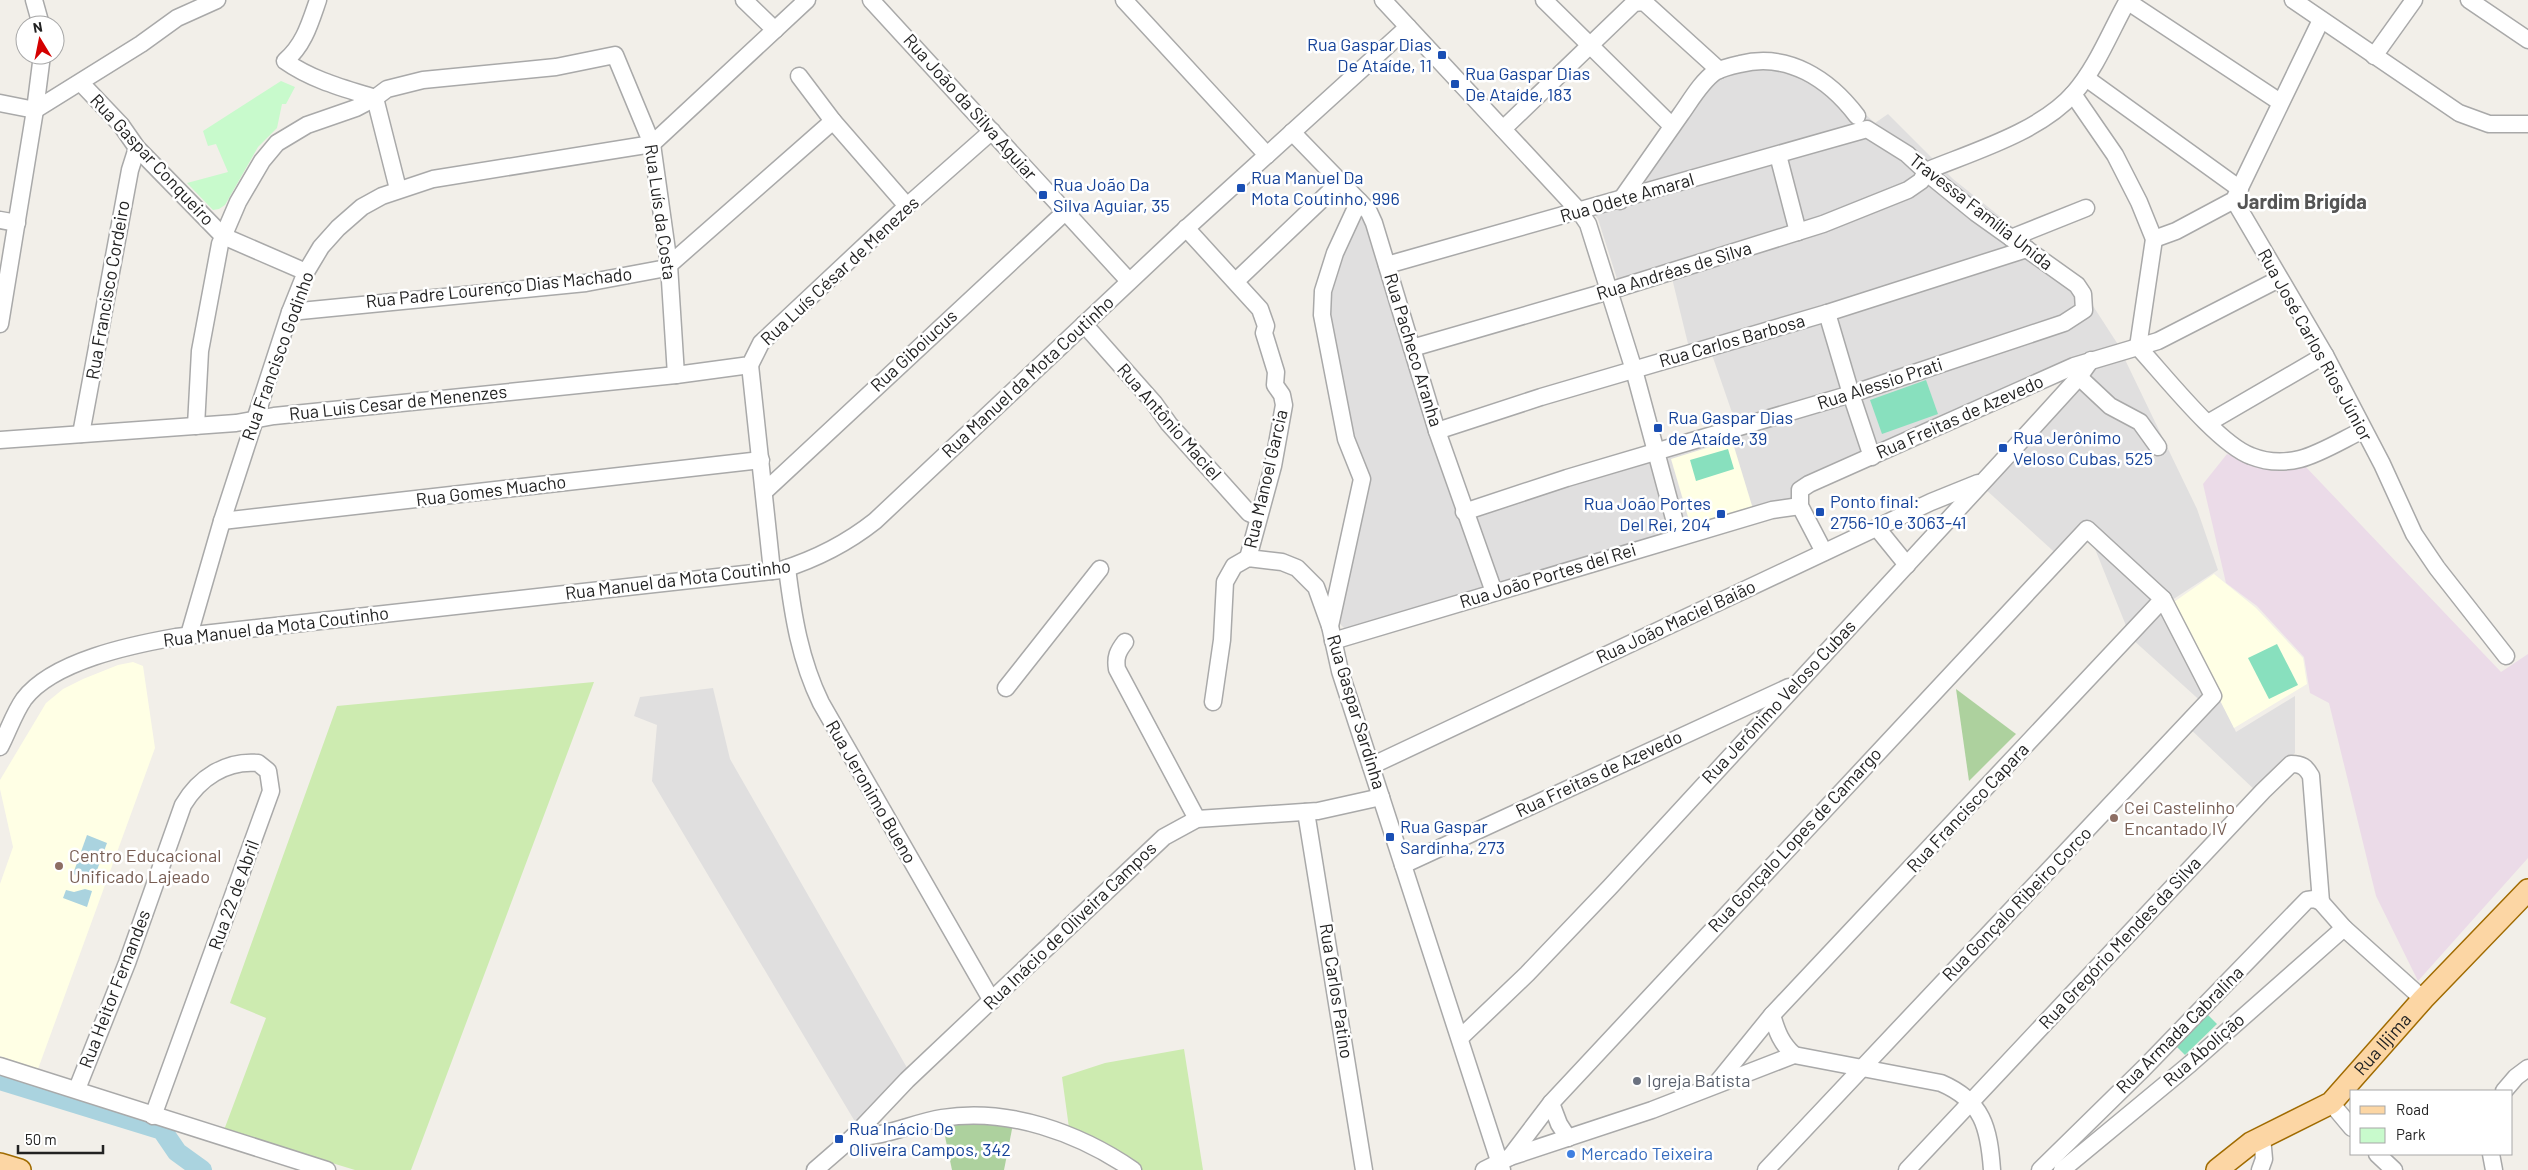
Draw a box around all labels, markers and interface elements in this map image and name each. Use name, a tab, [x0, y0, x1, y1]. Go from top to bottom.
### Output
north arrow	[15, 15, 65, 65]
text: N	[32, 18, 44, 36]
street label: Rua João da Silva Aguiar	[899, 29, 1043, 184]
place label: Rua Gaspar Dias De Ataíde, 11	[1307, 33, 1432, 76]
marker: Rua Gaspar Dias De Ataíde, 11	[1436, 49, 1448, 61]
place label: Rua Gaspar Dias De Ataíde, 183	[1465, 62, 1590, 105]
marker: Rua Gaspar Dias De Ataíde, 183	[1449, 78, 1461, 90]
street label: Rua Gaspar Conqueiro	[86, 89, 219, 230]
street label: Rua Luís da Costa	[641, 142, 681, 281]
street label: Travessa Família Unida	[1905, 148, 2058, 274]
place label: Rua Manuel Da Mota Coutinho, 996	[1251, 166, 1400, 209]
street label: Rua Odete Amaral	[1557, 167, 1696, 227]
place label: Rua João Da Silva Aguiar, 35	[1053, 173, 1170, 216]
marker: Rua Manuel Da Mota Coutinho, 996	[1235, 182, 1247, 194]
marker: Rua João Da Silva Aguiar, 35	[1037, 189, 1049, 201]
district label: Jardim Brigída	[2237, 189, 2367, 213]
street label: Rua Luís César de Menezes	[756, 191, 923, 349]
street label: Rua Francisco Cordeiro	[80, 199, 134, 381]
street label: Rua Andréas de Silva	[1593, 236, 1754, 304]
street label: Rua José Carlos Rios Júnior	[2254, 244, 2378, 445]
street label: Rua Padre Lourenço Dias Machado	[365, 262, 633, 312]
street label: Rua Francisco Godinho	[236, 268, 318, 443]
street label: Rua Pacheco Aranha	[1380, 270, 1448, 429]
street label: Rua Manuel da Mota Coutinho	[937, 291, 1118, 462]
street label: Rua Giboiucus	[865, 305, 961, 396]
street label: Rua Carlos Barbosa	[1656, 309, 1807, 371]
street label: Rua Alessio Prati	[1814, 352, 1945, 414]
street label: Rua Antônio Maciel	[1113, 358, 1226, 484]
street label: Rua Freitas de Azevedo	[1872, 369, 2047, 463]
street label: Rua Luis Cesar de Menenzes	[288, 380, 508, 424]
place label: Rua Gaspar Dias de Ataíde, 39	[1668, 406, 1793, 449]
street label: Rua Manoel Garcia	[1238, 407, 1292, 550]
marker: Rua Gaspar Dias de Ataíde, 39	[1652, 422, 1664, 434]
place label: Rua Jerônimo Veloso Cubas, 525	[2013, 426, 2153, 469]
marker: Rua Jerônimo Veloso Cubas, 525	[1997, 442, 2009, 454]
street label: Rua Gomes Muacho	[414, 470, 567, 510]
place label: Ponto final: 2756-10 e 3063-41	[1830, 490, 1967, 533]
place label: Rua João Portes Del Rei, 204	[1584, 492, 1711, 535]
marker: Ponto final: 2756-10 e 3063-41	[1814, 506, 1826, 518]
marker: Rua João Portes Del Rei, 204	[1715, 508, 1727, 520]
street label: Rua João Portes del Rei	[1457, 538, 1639, 612]
street label: Rua Manuel da Mota Coutinho	[564, 554, 792, 604]
street label: Rua João Maciel Baião	[1592, 575, 1759, 668]
street label: Rua Manuel da Mota Coutinho	[162, 601, 390, 651]
street label: Rua Jerônimo Veloso Cubas	[1697, 615, 1860, 788]
street label: Rua Gaspar Sardinha	[1323, 632, 1391, 792]
street label: Rua Jeronimo Bueno	[822, 716, 922, 867]
street label: Rua Freitas de Azevedo	[1512, 725, 1685, 821]
street label: Rua Francisco Capara	[1902, 738, 2033, 877]
street label: Rua Gonçalo Lopes de Camargo	[1703, 742, 1886, 936]
place label: Cei Castelinho Encantado IV	[2124, 796, 2235, 839]
marker: Cei Castelinho Encantado IV	[2108, 812, 2120, 824]
place label: Rua Gaspar Sardinha, 273	[1400, 815, 1505, 858]
street label: Rua Gonçalo Ribeiro Corco	[1937, 822, 2096, 985]
marker: Rua Gaspar Sardinha, 273	[1384, 831, 1396, 843]
street label: Rua 22 de Abril	[203, 837, 263, 953]
street label: Rua Inácio de Oliveira Campos	[978, 837, 1160, 1014]
place label: Centro Educacional Unificado Lajeado	[69, 844, 221, 887]
street label: Rua Gregório Mendes da Silva	[2034, 852, 2205, 1033]
marker: Centro Educacional Unificado Lajeado	[53, 860, 65, 872]
street label: Rua Heitor Fernandes	[74, 906, 154, 1071]
street label: Rua Carlos Patino	[1315, 922, 1359, 1060]
street label: Rua Armada Cabralina	[2111, 961, 2247, 1097]
street label: Rua Abolição	[2158, 1008, 2249, 1091]
street label: Rua Iljima	[2349, 1008, 2415, 1079]
place label: Igreja Batista	[1647, 1069, 1750, 1091]
marker: Igreja Batista	[1631, 1075, 1643, 1087]
legend	[2350, 1090, 2513, 1155]
text: Road	[2396, 1100, 2429, 1118]
place label: Rua Inácio De Oliveira Campos, 342	[849, 1117, 1011, 1160]
scale bar	[18, 1122, 102, 1154]
text: Park	[2396, 1125, 2426, 1143]
text: 50 m	[25, 1130, 57, 1148]
marker: Rua Inácio De Oliveira Campos, 342	[833, 1133, 845, 1145]
place label: Mercado Teixeira	[1581, 1142, 1713, 1164]
marker: Mercado Teixeira	[1565, 1148, 1577, 1160]

